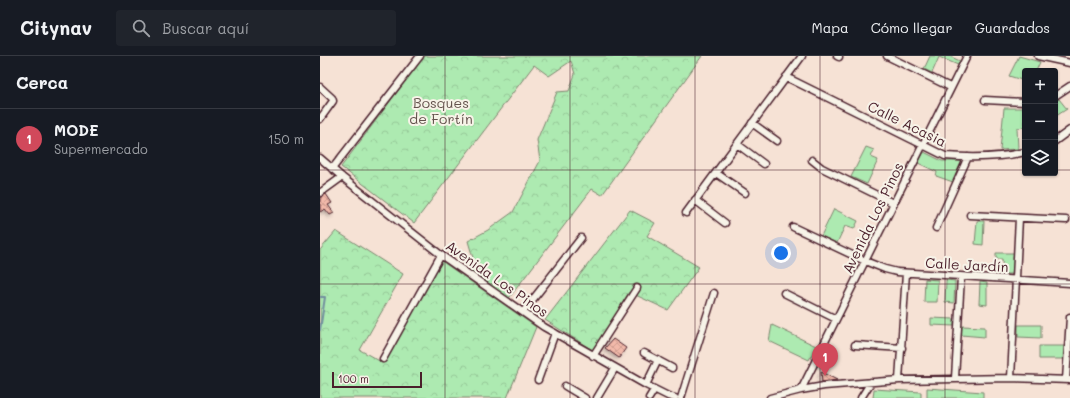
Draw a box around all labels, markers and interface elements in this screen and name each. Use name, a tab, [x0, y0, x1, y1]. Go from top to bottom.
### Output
search box	[116, 10, 396, 46]
text: Citynav	[20, 15, 92, 40]
icon: search	[130, 17, 152, 39]
text: Buscar aquí	[162, 18, 249, 38]
text: Mapa	[812, 18, 849, 37]
text: Cómo llegar	[871, 18, 953, 37]
text: Guardados	[975, 18, 1050, 37]
map controls	[1022, 68, 1058, 176]
button: +	[1022, 68, 1058, 104]
text: Cerca	[16, 71, 68, 93]
park label: Bosques de Fortín	[409, 93, 473, 128]
street label: Calle Acasia	[865, 96, 950, 151]
button: −	[1022, 104, 1058, 140]
text: MODE	[54, 120, 99, 140]
text: 1	[26, 130, 32, 147]
text: 150 m	[268, 130, 304, 147]
text: Supermercado	[54, 140, 148, 157]
button: layers	[1022, 140, 1058, 176]
street label: Avenida Los Pinos	[837, 159, 908, 276]
street label: Avenida Los Pinos	[442, 236, 552, 321]
your location	[771, 243, 791, 263]
street label: Calle Jardín	[925, 253, 1009, 276]
pin: 1	[812, 343, 838, 376]
scale bar	[332, 370, 422, 389]
text: 100 m	[338, 371, 369, 386]

